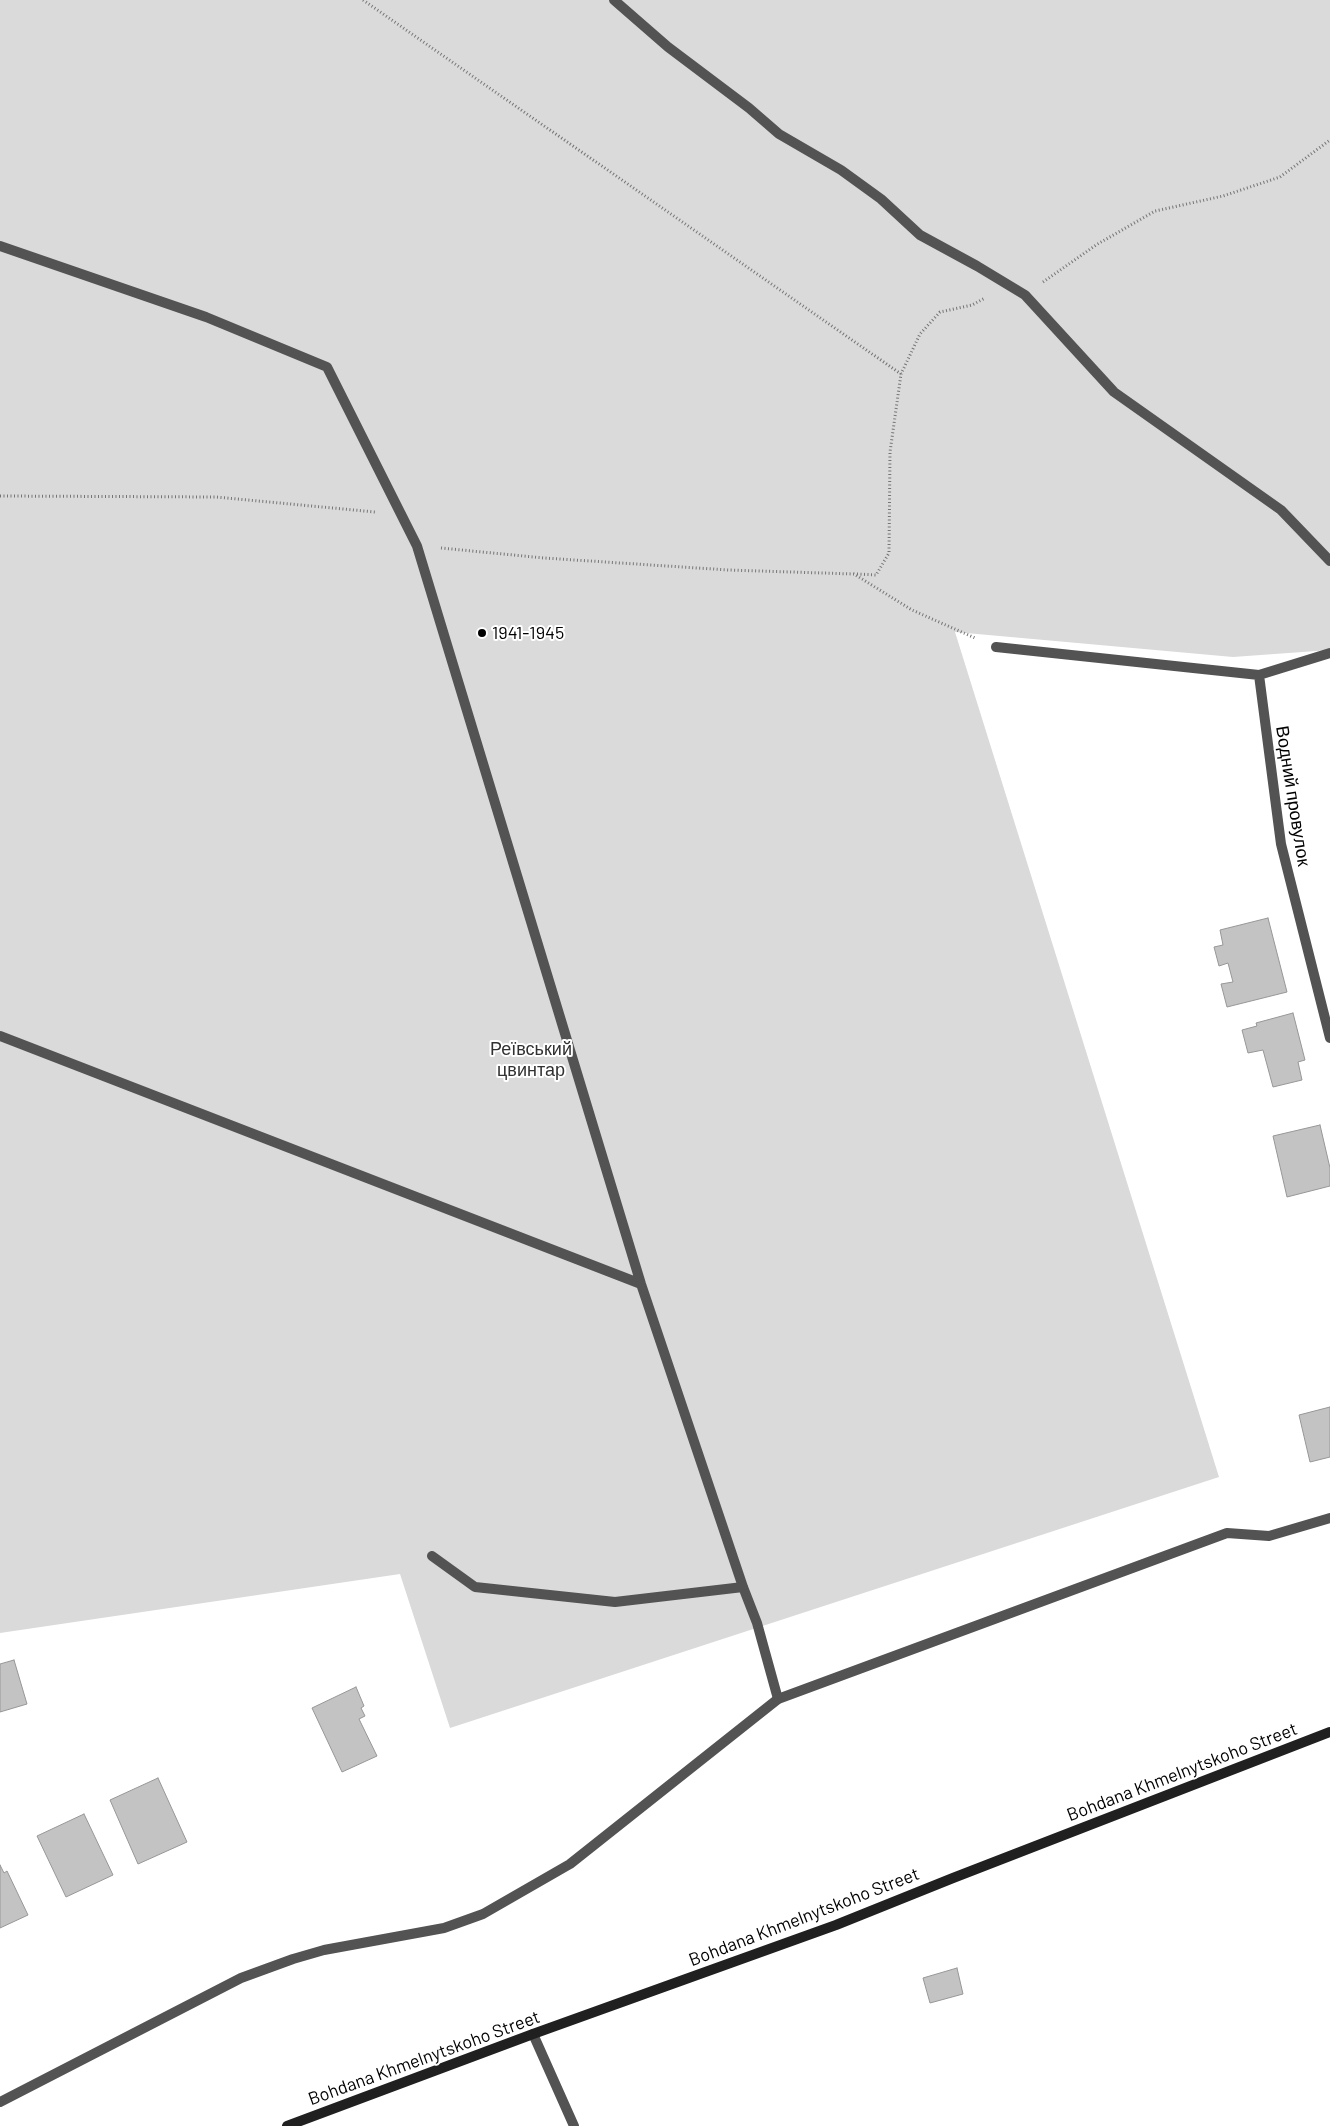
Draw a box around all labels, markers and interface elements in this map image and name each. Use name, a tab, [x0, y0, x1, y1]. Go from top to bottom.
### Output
place label: 1941-1945	[492, 622, 564, 644]
marker: 1941-1945	[476, 627, 488, 639]
street label: Водний провулок	[1271, 724, 1315, 868]
park label: Реївський цвинтар	[490, 1038, 572, 1080]
street label: Bohdana Khmelnytskoho Street	[1064, 1718, 1300, 1826]
street label: Bohdana Khmelnytskoho Street	[686, 1863, 922, 1971]
street label: Bohdana Khmelnytskoho Street	[305, 2006, 543, 2110]

